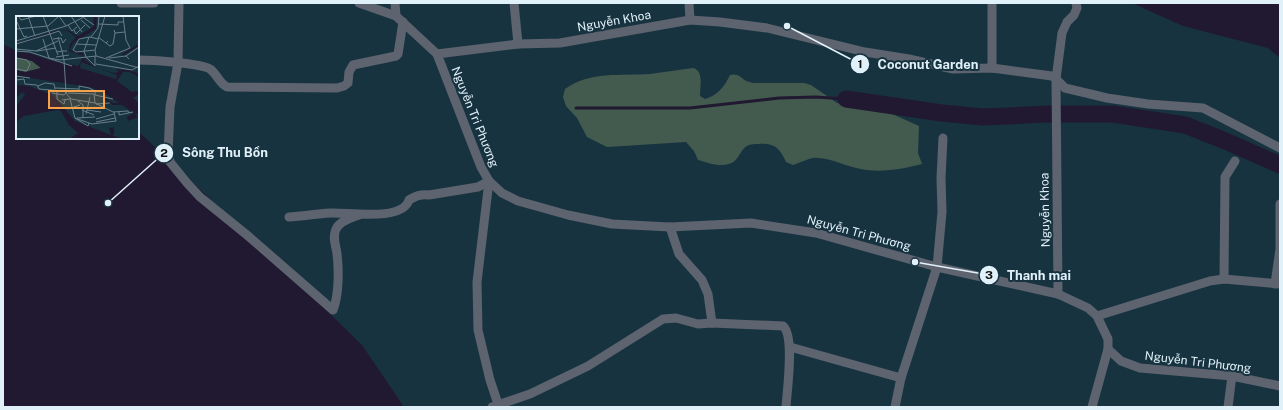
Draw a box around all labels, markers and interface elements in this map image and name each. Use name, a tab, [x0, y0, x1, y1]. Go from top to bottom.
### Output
street label: Nguyễn Khoa	[576, 8, 652, 34]
inset map	[16, 16, 139, 139]
callout: Coconut Garden	[850, 52, 987, 77]
text: 1	[857, 57, 863, 71]
text: Coconut Garden	[878, 57, 978, 72]
street label: Nguyễn Tri Phương	[448, 65, 502, 169]
callout: Sông Thu Bồn	[154, 140, 276, 165]
text: Sông Thu Bồn	[182, 145, 268, 160]
text: 2	[160, 146, 168, 160]
street label: Nguyễn Khoa	[1037, 173, 1053, 247]
street label: Nguyễn Tri Phương	[805, 212, 913, 254]
callout: Thanh mai	[979, 263, 1079, 288]
text: 3	[985, 268, 993, 282]
text: Thanh mai	[1007, 268, 1071, 283]
street label: Nguyễn Tri Phương	[1144, 349, 1252, 375]

